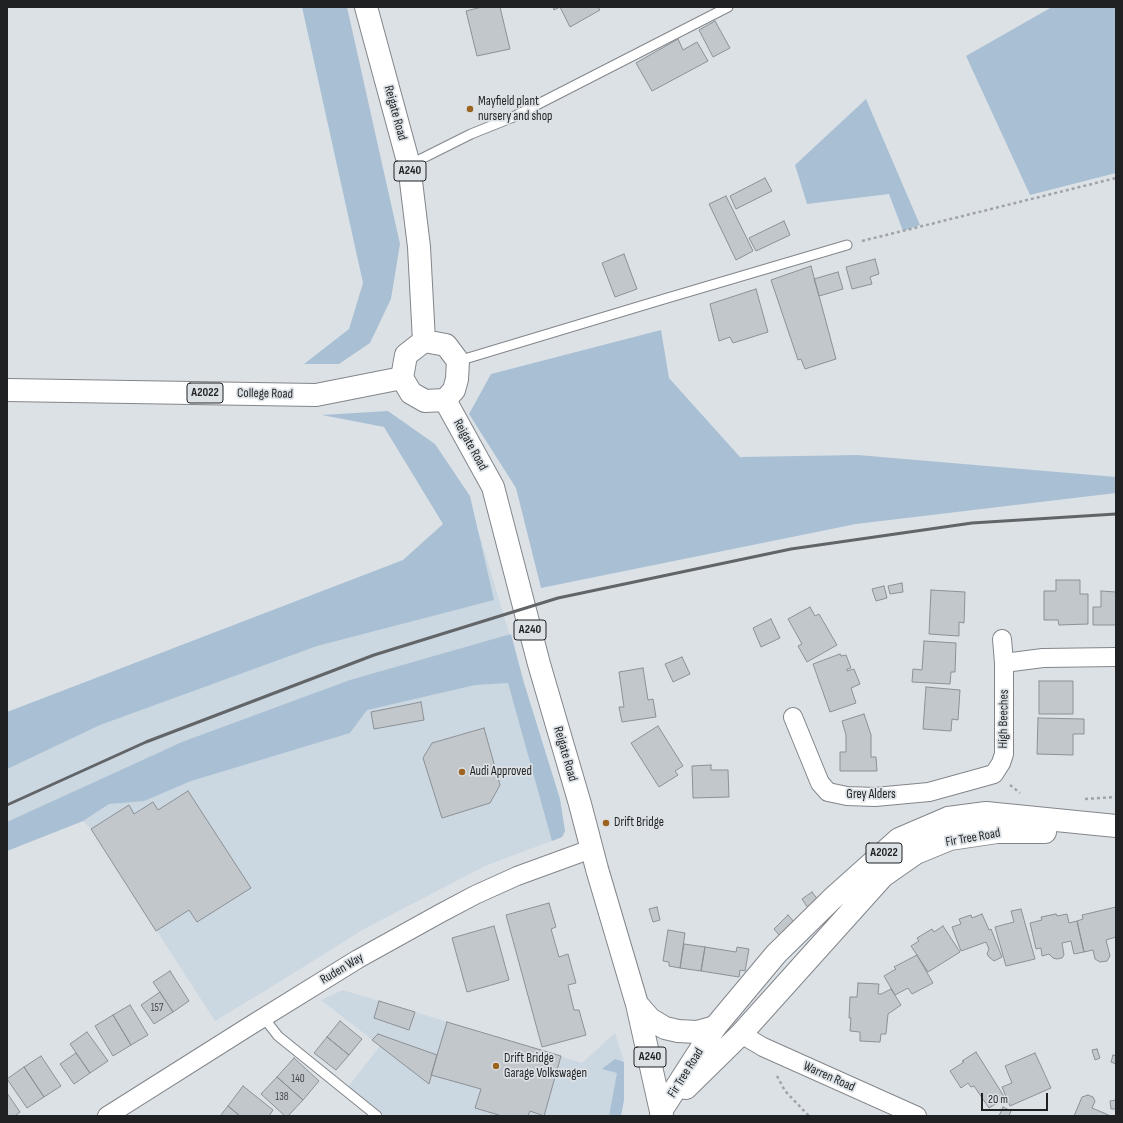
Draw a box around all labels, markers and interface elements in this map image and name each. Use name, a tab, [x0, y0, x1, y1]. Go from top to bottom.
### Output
street label: Reigate Road	[380, 84, 410, 142]
place label: Mayfield plant nursery and shop	[478, 94, 552, 125]
marker: Mayfield plant nursery and shop	[465, 104, 475, 114]
road number: A240	[394, 161, 426, 181]
road number: A2022	[187, 383, 223, 403]
street label: College Road	[237, 386, 293, 402]
street label: Reigate Road	[450, 417, 490, 473]
road number: A240	[514, 620, 546, 640]
street label: High Beeches	[996, 690, 1012, 748]
street label: Reigate Road	[550, 725, 580, 783]
place label: Audi Approved	[470, 764, 532, 780]
marker: Audi Approved	[457, 767, 467, 777]
street label: Grey Alders	[846, 787, 896, 803]
place label: Drift Bridge	[614, 815, 664, 831]
marker: Drift Bridge	[601, 818, 611, 828]
street label: Fir Tree Road	[944, 826, 1002, 850]
road number: A2022	[866, 843, 902, 863]
street label: Ruden Way	[318, 950, 366, 988]
house number: 157	[151, 1001, 163, 1015]
street label: Fir Tree Road	[665, 1045, 707, 1101]
road number: A240	[634, 1047, 666, 1067]
place label: Drift Bridge Garage Volkswagen	[504, 1051, 587, 1082]
street label: Warren Road	[801, 1059, 857, 1095]
marker: Drift Bridge Garage Volkswagen	[491, 1061, 501, 1071]
house number: 140	[291, 1072, 305, 1086]
scale bar	[983, 1085, 1050, 1111]
house number: 138	[275, 1090, 289, 1104]
text: 20 m	[988, 1092, 1008, 1107]

